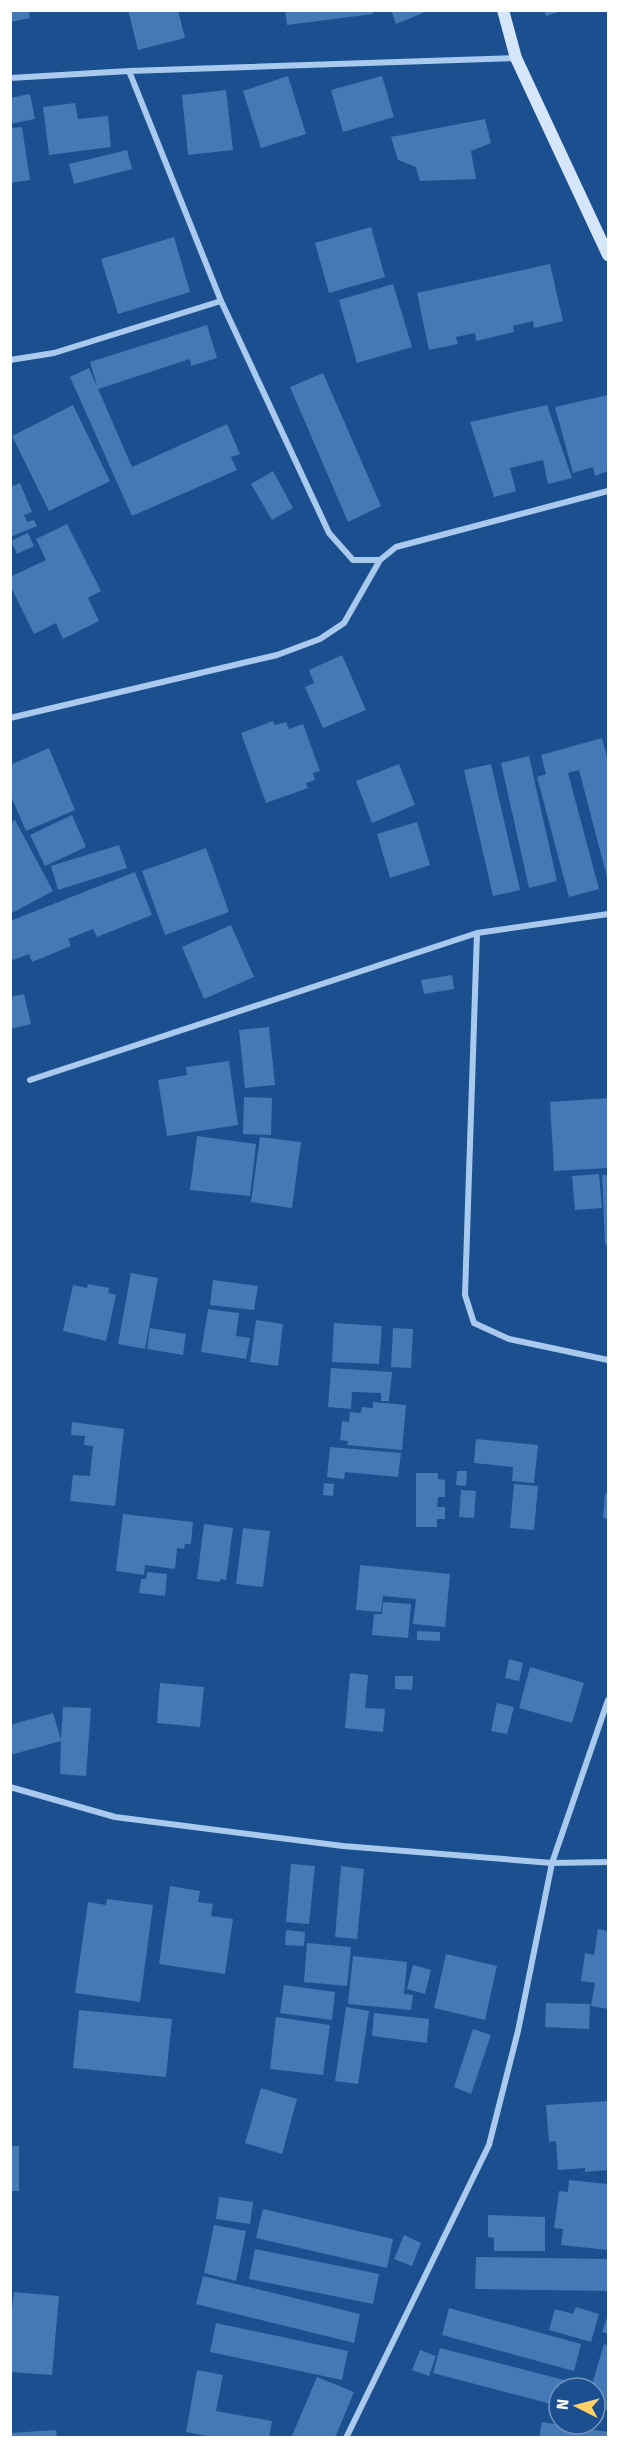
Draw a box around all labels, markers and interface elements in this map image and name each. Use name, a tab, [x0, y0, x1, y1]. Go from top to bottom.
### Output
north arrow	[547, 2376, 607, 2436]
text: N	[553, 2398, 573, 2411]

